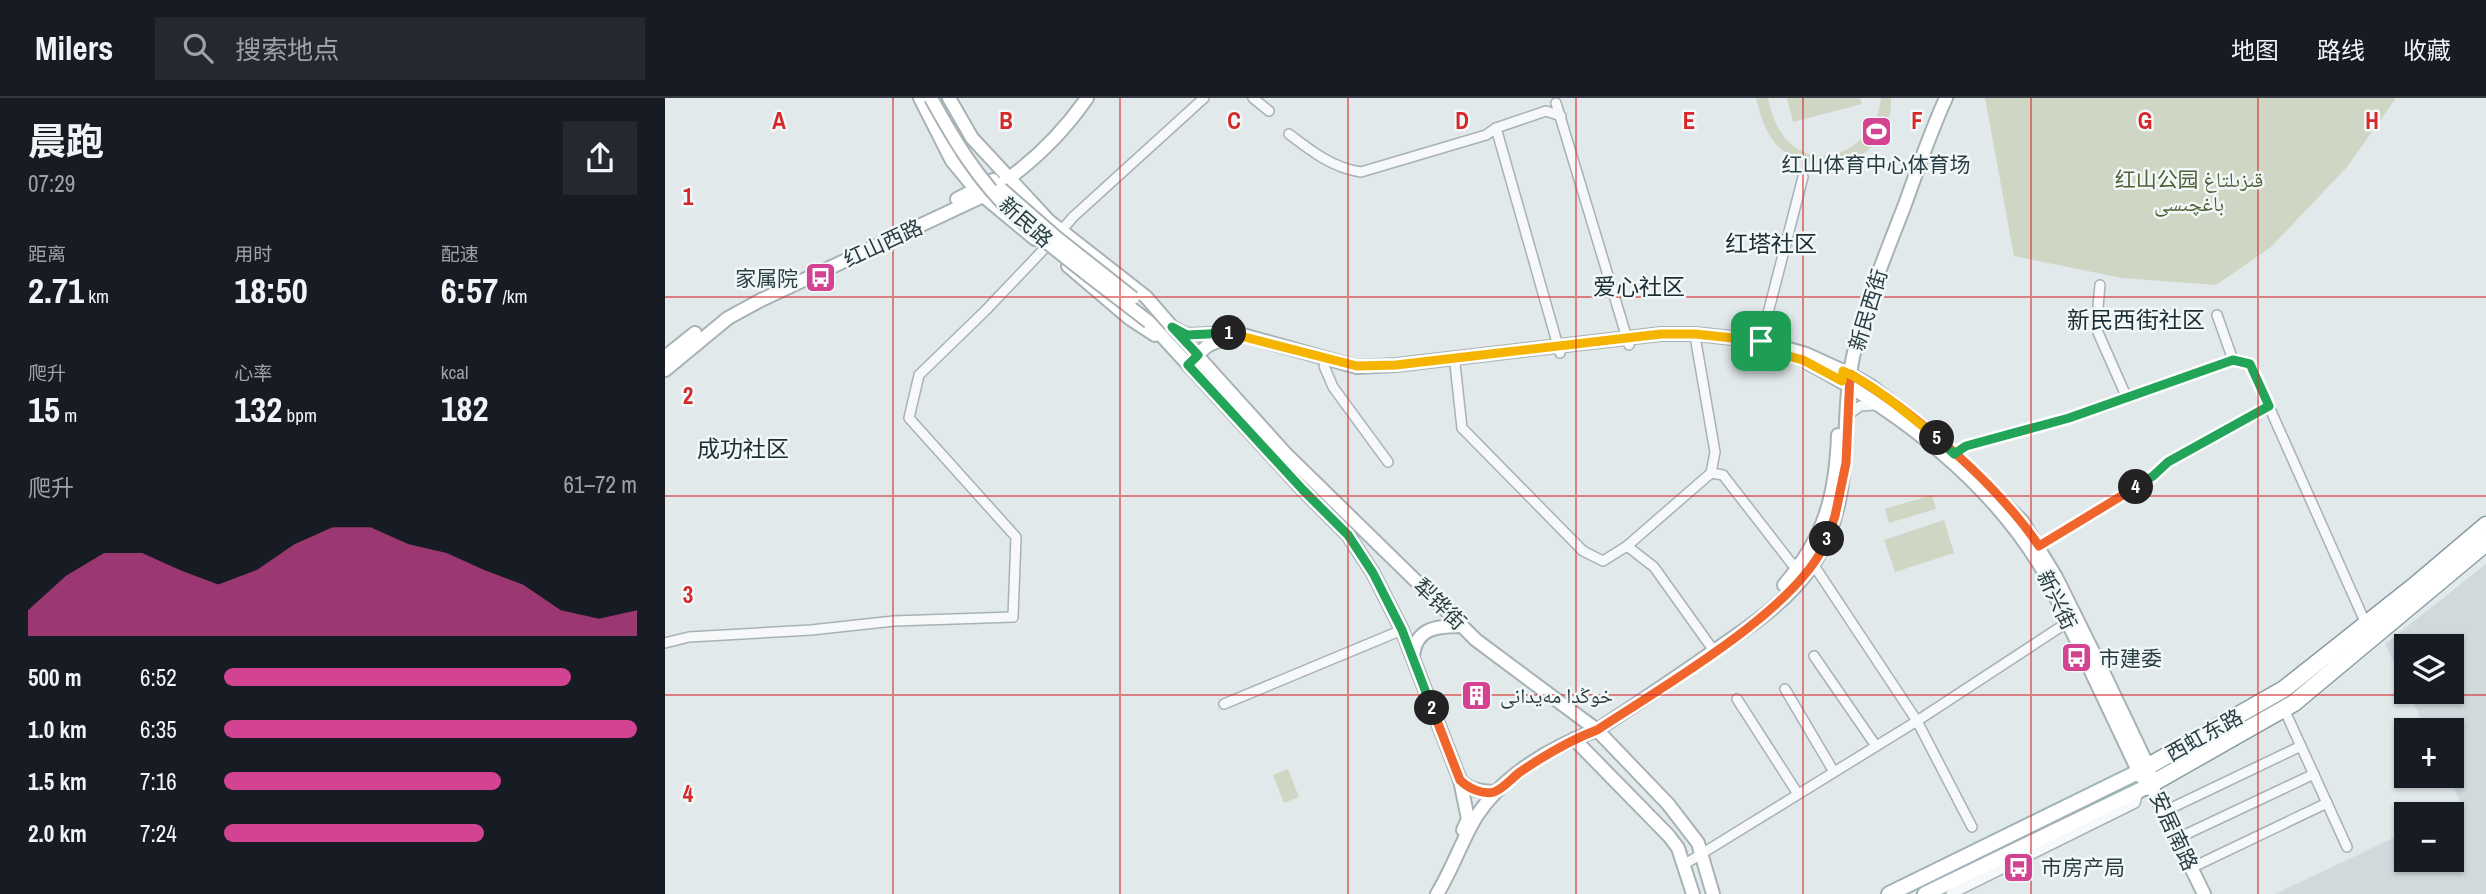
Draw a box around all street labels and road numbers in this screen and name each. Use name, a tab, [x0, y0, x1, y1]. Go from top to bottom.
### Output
street label: 新民路	[993, 190, 1059, 254]
street label: 红山西路	[839, 212, 927, 274]
street label: 新民西街	[1842, 266, 1894, 354]
street label: 新兴街	[2030, 565, 2084, 635]
street label: 犁铧街	[1407, 572, 1473, 636]
street label: 西虹东路	[2160, 702, 2248, 768]
street label: 安居南路	[2143, 787, 2205, 875]

